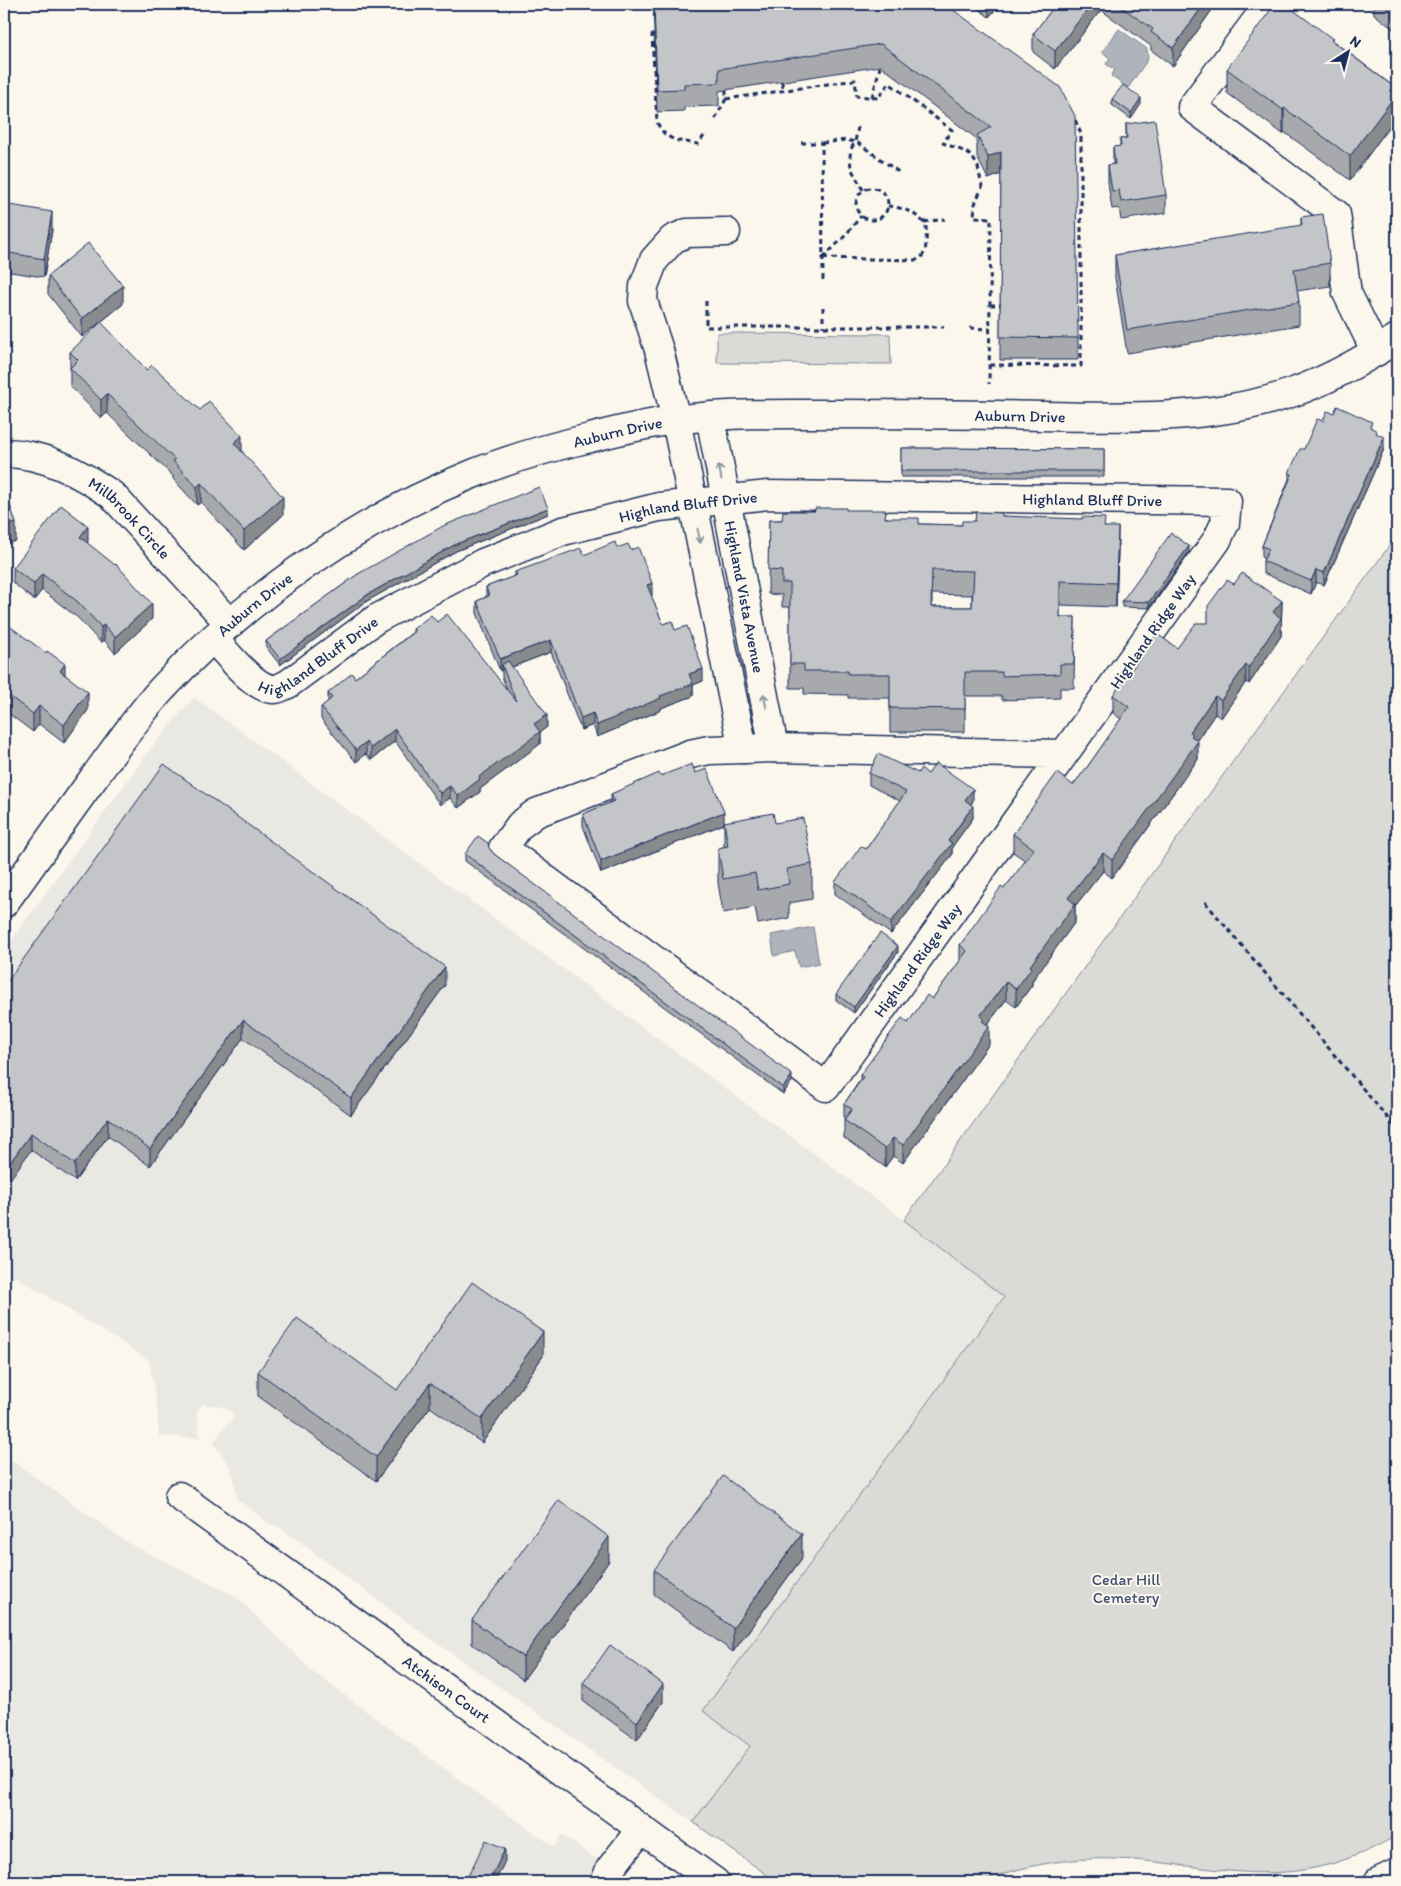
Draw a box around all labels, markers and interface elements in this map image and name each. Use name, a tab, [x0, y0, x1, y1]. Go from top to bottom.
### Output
north arrow	[1324, 28, 1374, 78]
text: N	[1347, 32, 1364, 52]
street label: Auburn Drive	[975, 406, 1066, 426]
street label: Auburn Drive	[571, 413, 664, 452]
one-way arrow	[715, 465, 725, 481]
street label: Millbrook Circle	[85, 473, 175, 563]
street label: Highland Bluff Drive	[617, 487, 758, 527]
street label: Highland Bluff Drive	[1022, 489, 1162, 510]
street label: Highland Vista Avenue	[720, 519, 768, 675]
one-way arrow	[695, 528, 704, 544]
street label: Auburn Drive	[213, 568, 296, 640]
street label: Highland Ridge Way	[1106, 570, 1199, 692]
street label: Highland Bluff Drive	[255, 612, 382, 699]
one-way arrow	[759, 693, 769, 709]
street label: Highland Ridge Way	[870, 899, 965, 1021]
park label: Cedar Hill Cemetery	[1092, 1570, 1161, 1607]
street label: Atchison Court	[399, 1651, 494, 1727]

